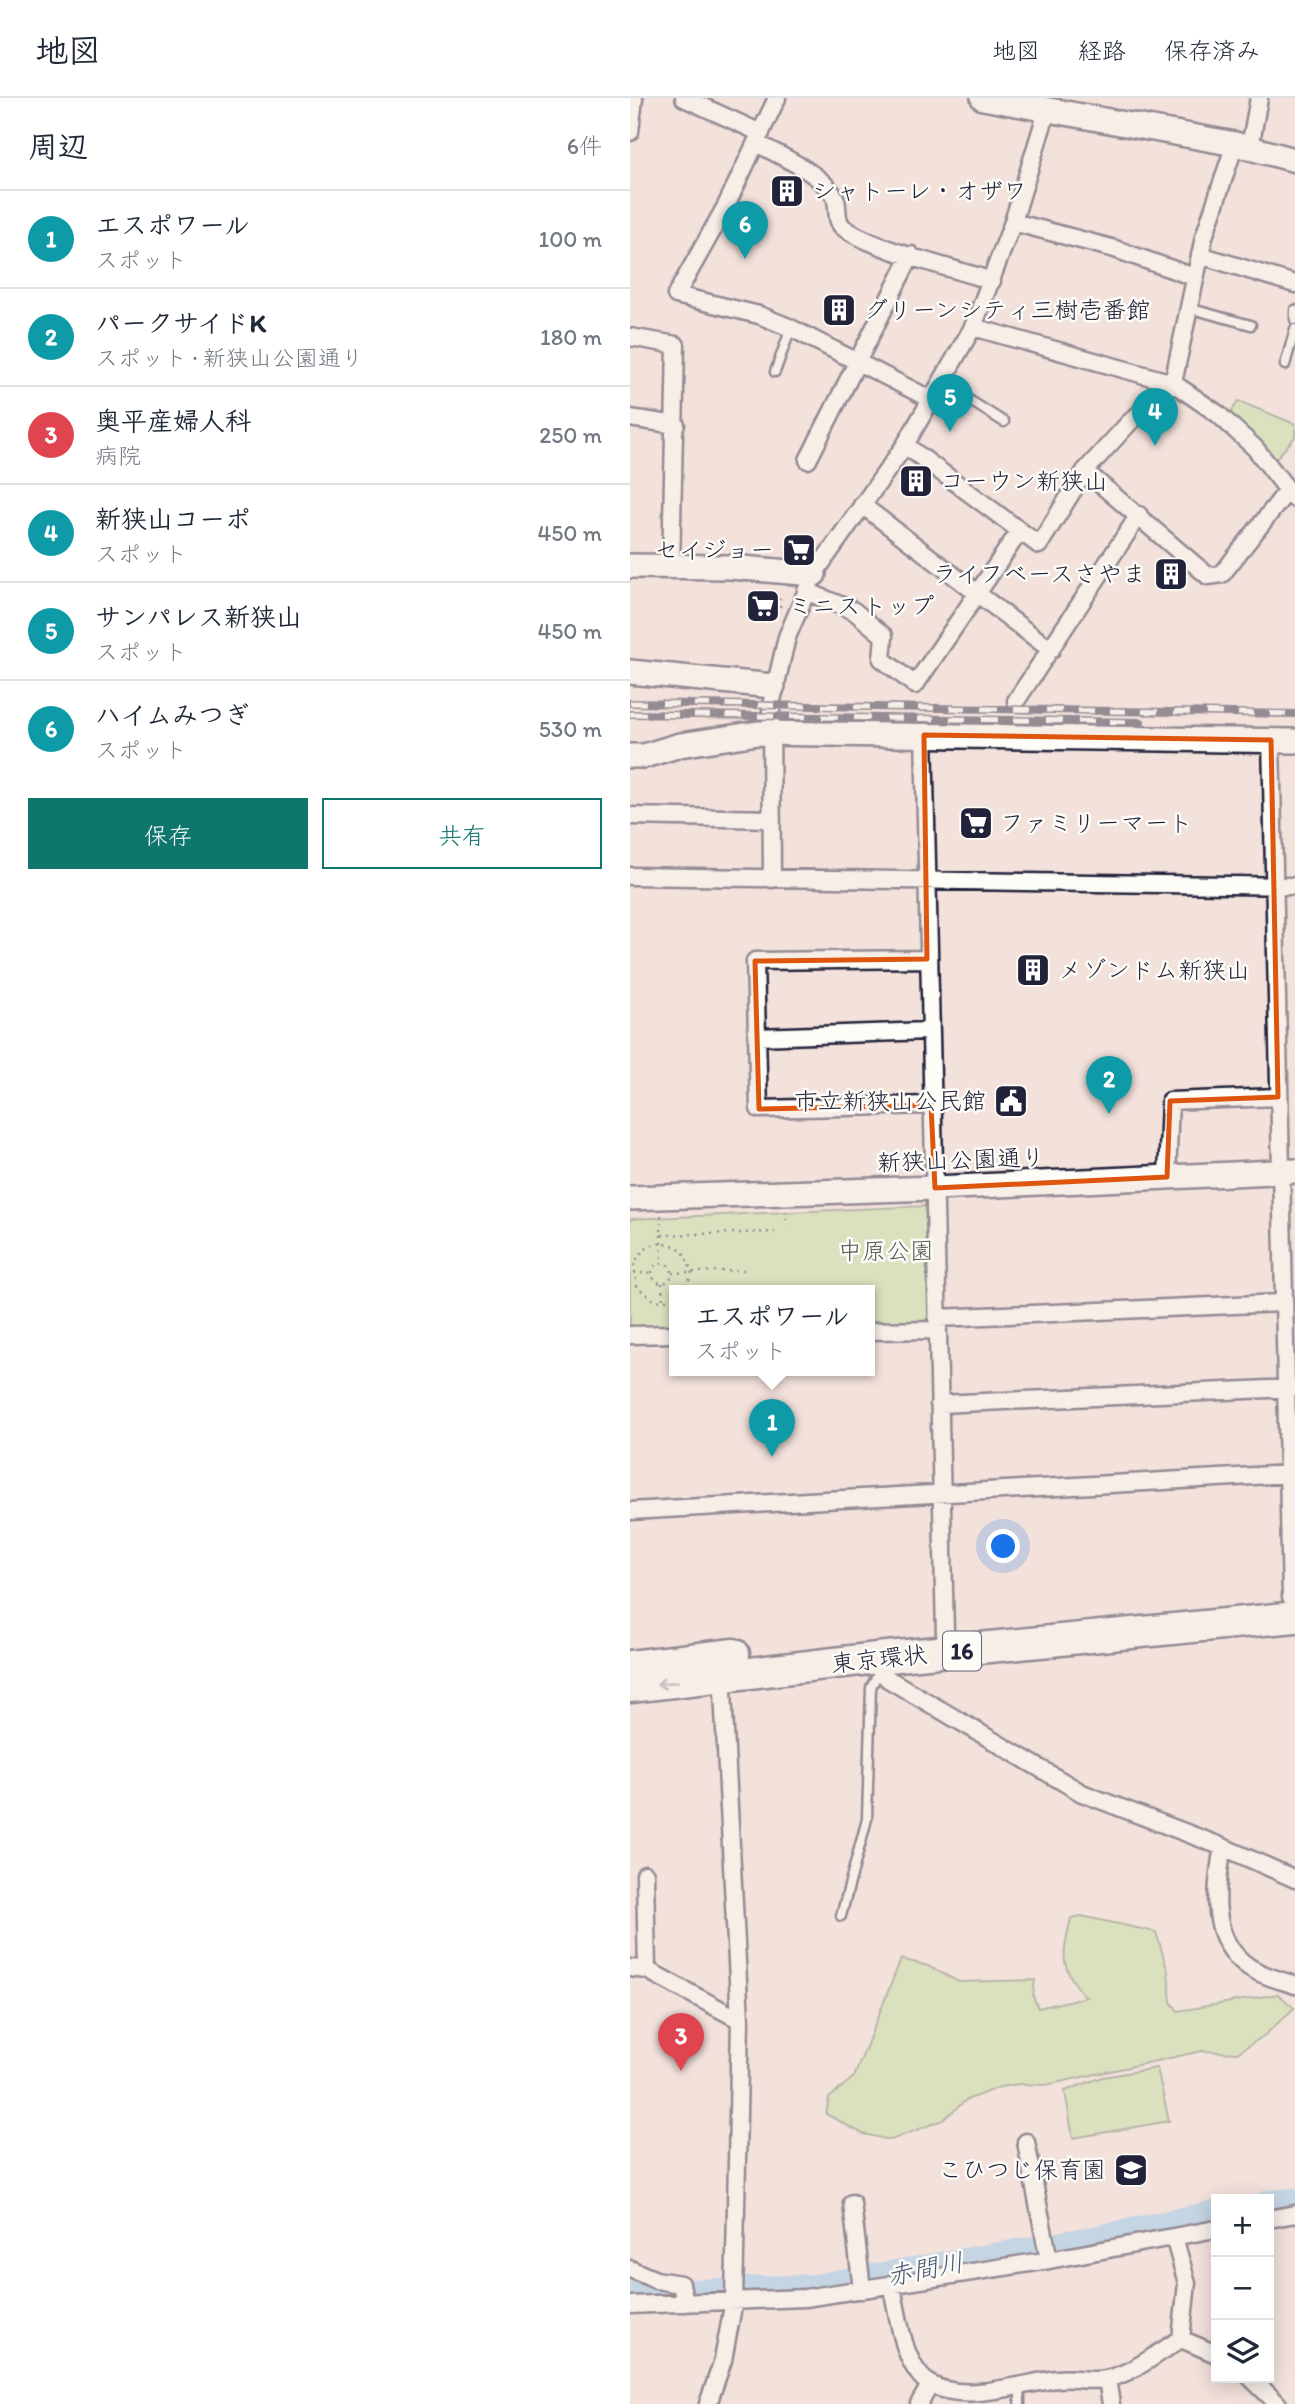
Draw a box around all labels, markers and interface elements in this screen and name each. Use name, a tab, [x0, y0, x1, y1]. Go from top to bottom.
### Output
text: 地図	[35, 31, 101, 70]
text: 地図	[992, 36, 1040, 65]
text: 経路	[1078, 36, 1126, 65]
text: 保存済み	[1164, 36, 1260, 65]
text: 周辺	[28, 128, 88, 165]
text: 6件	[567, 132, 602, 160]
building icon: シャトーレ・オザワ	[768, 172, 806, 210]
place label: シャトーレ・オザワ	[812, 176, 1027, 205]
pin: 6	[722, 201, 768, 259]
text: エスポワール	[95, 209, 250, 241]
text: 1	[46, 225, 56, 253]
text: 100 m	[538, 225, 602, 253]
text: スポット	[95, 246, 187, 274]
building icon: グリーンシティ三樹壱番館	[820, 291, 858, 329]
place label: グリーンシティ三樹壱番館	[864, 295, 1151, 324]
text: パークサイドK	[95, 307, 266, 339]
text: 2	[45, 323, 57, 351]
text: 180 m	[540, 323, 602, 351]
text: スポット · 新狭山公園通り	[95, 344, 364, 372]
pin: 5	[927, 374, 973, 432]
pin: 4	[1132, 388, 1178, 446]
text: 奥平産婦人科	[95, 405, 251, 437]
text: 3	[45, 421, 57, 449]
text: 250 m	[539, 421, 602, 449]
text: 病院	[95, 442, 141, 470]
building icon: コーウン新狭山	[897, 462, 935, 500]
place label: コーウン新狭山	[940, 466, 1108, 495]
text: 新狭山コーポ	[95, 503, 251, 535]
text: 4	[44, 519, 58, 547]
text: 450 m	[537, 519, 602, 547]
supermarket icon: セイジョー	[780, 531, 818, 569]
place label: セイジョー	[654, 535, 774, 564]
text: スポット	[95, 540, 187, 568]
building icon: ライフベースさやま	[1152, 555, 1190, 593]
place label: ライフベースさやま	[932, 559, 1146, 588]
supermarket icon: ミニストップ	[744, 587, 782, 625]
place label: ミニストップ	[788, 591, 934, 620]
text: サンパレス新狭山	[95, 601, 302, 633]
text: 5	[45, 617, 57, 645]
text: 450 m	[537, 617, 602, 645]
text: スポット	[95, 638, 187, 666]
text: ハイムみつぎ	[95, 699, 250, 731]
text: 6	[45, 715, 57, 743]
text: 530 m	[539, 715, 602, 743]
text: スポット	[95, 736, 187, 764]
button: 保存	[28, 798, 308, 869]
button: 共有	[322, 798, 602, 869]
supermarket icon: ファミリーマート	[957, 804, 995, 842]
place label: ファミリーマート	[1000, 808, 1192, 837]
building icon: メゾンドム新狭山	[1014, 951, 1052, 989]
place label: メゾンドム新狭山	[1058, 955, 1250, 984]
pin: 2	[1086, 1056, 1132, 1114]
public building icon: 市立新狭山公民館	[992, 1082, 1030, 1120]
place label: 市立新狭山公民館	[794, 1086, 986, 1115]
street label: 新狭山公園通り	[877, 1142, 1045, 1177]
park label: 中原公園	[838, 1236, 934, 1265]
popup	[669, 1285, 875, 1376]
text: エスポワール	[695, 1300, 849, 1332]
text: スポット	[695, 1337, 787, 1365]
pin: 1	[749, 1399, 795, 1457]
your location	[986, 1529, 1020, 1563]
road number: 16	[943, 1632, 981, 1670]
street label: 東京環状	[830, 1639, 928, 1678]
one-way arrow	[656, 1676, 679, 1689]
pin: 3	[658, 2013, 704, 2071]
school or university icon: こひつじ保育園	[1112, 2151, 1150, 2189]
place label: こひつじ保育園	[938, 2155, 1106, 2184]
map controls	[1211, 2194, 1274, 2383]
button: +	[1211, 2194, 1274, 2257]
water label: 赤間川	[884, 2246, 966, 2292]
button: −	[1211, 2257, 1274, 2320]
button: layers	[1211, 2320, 1274, 2383]

